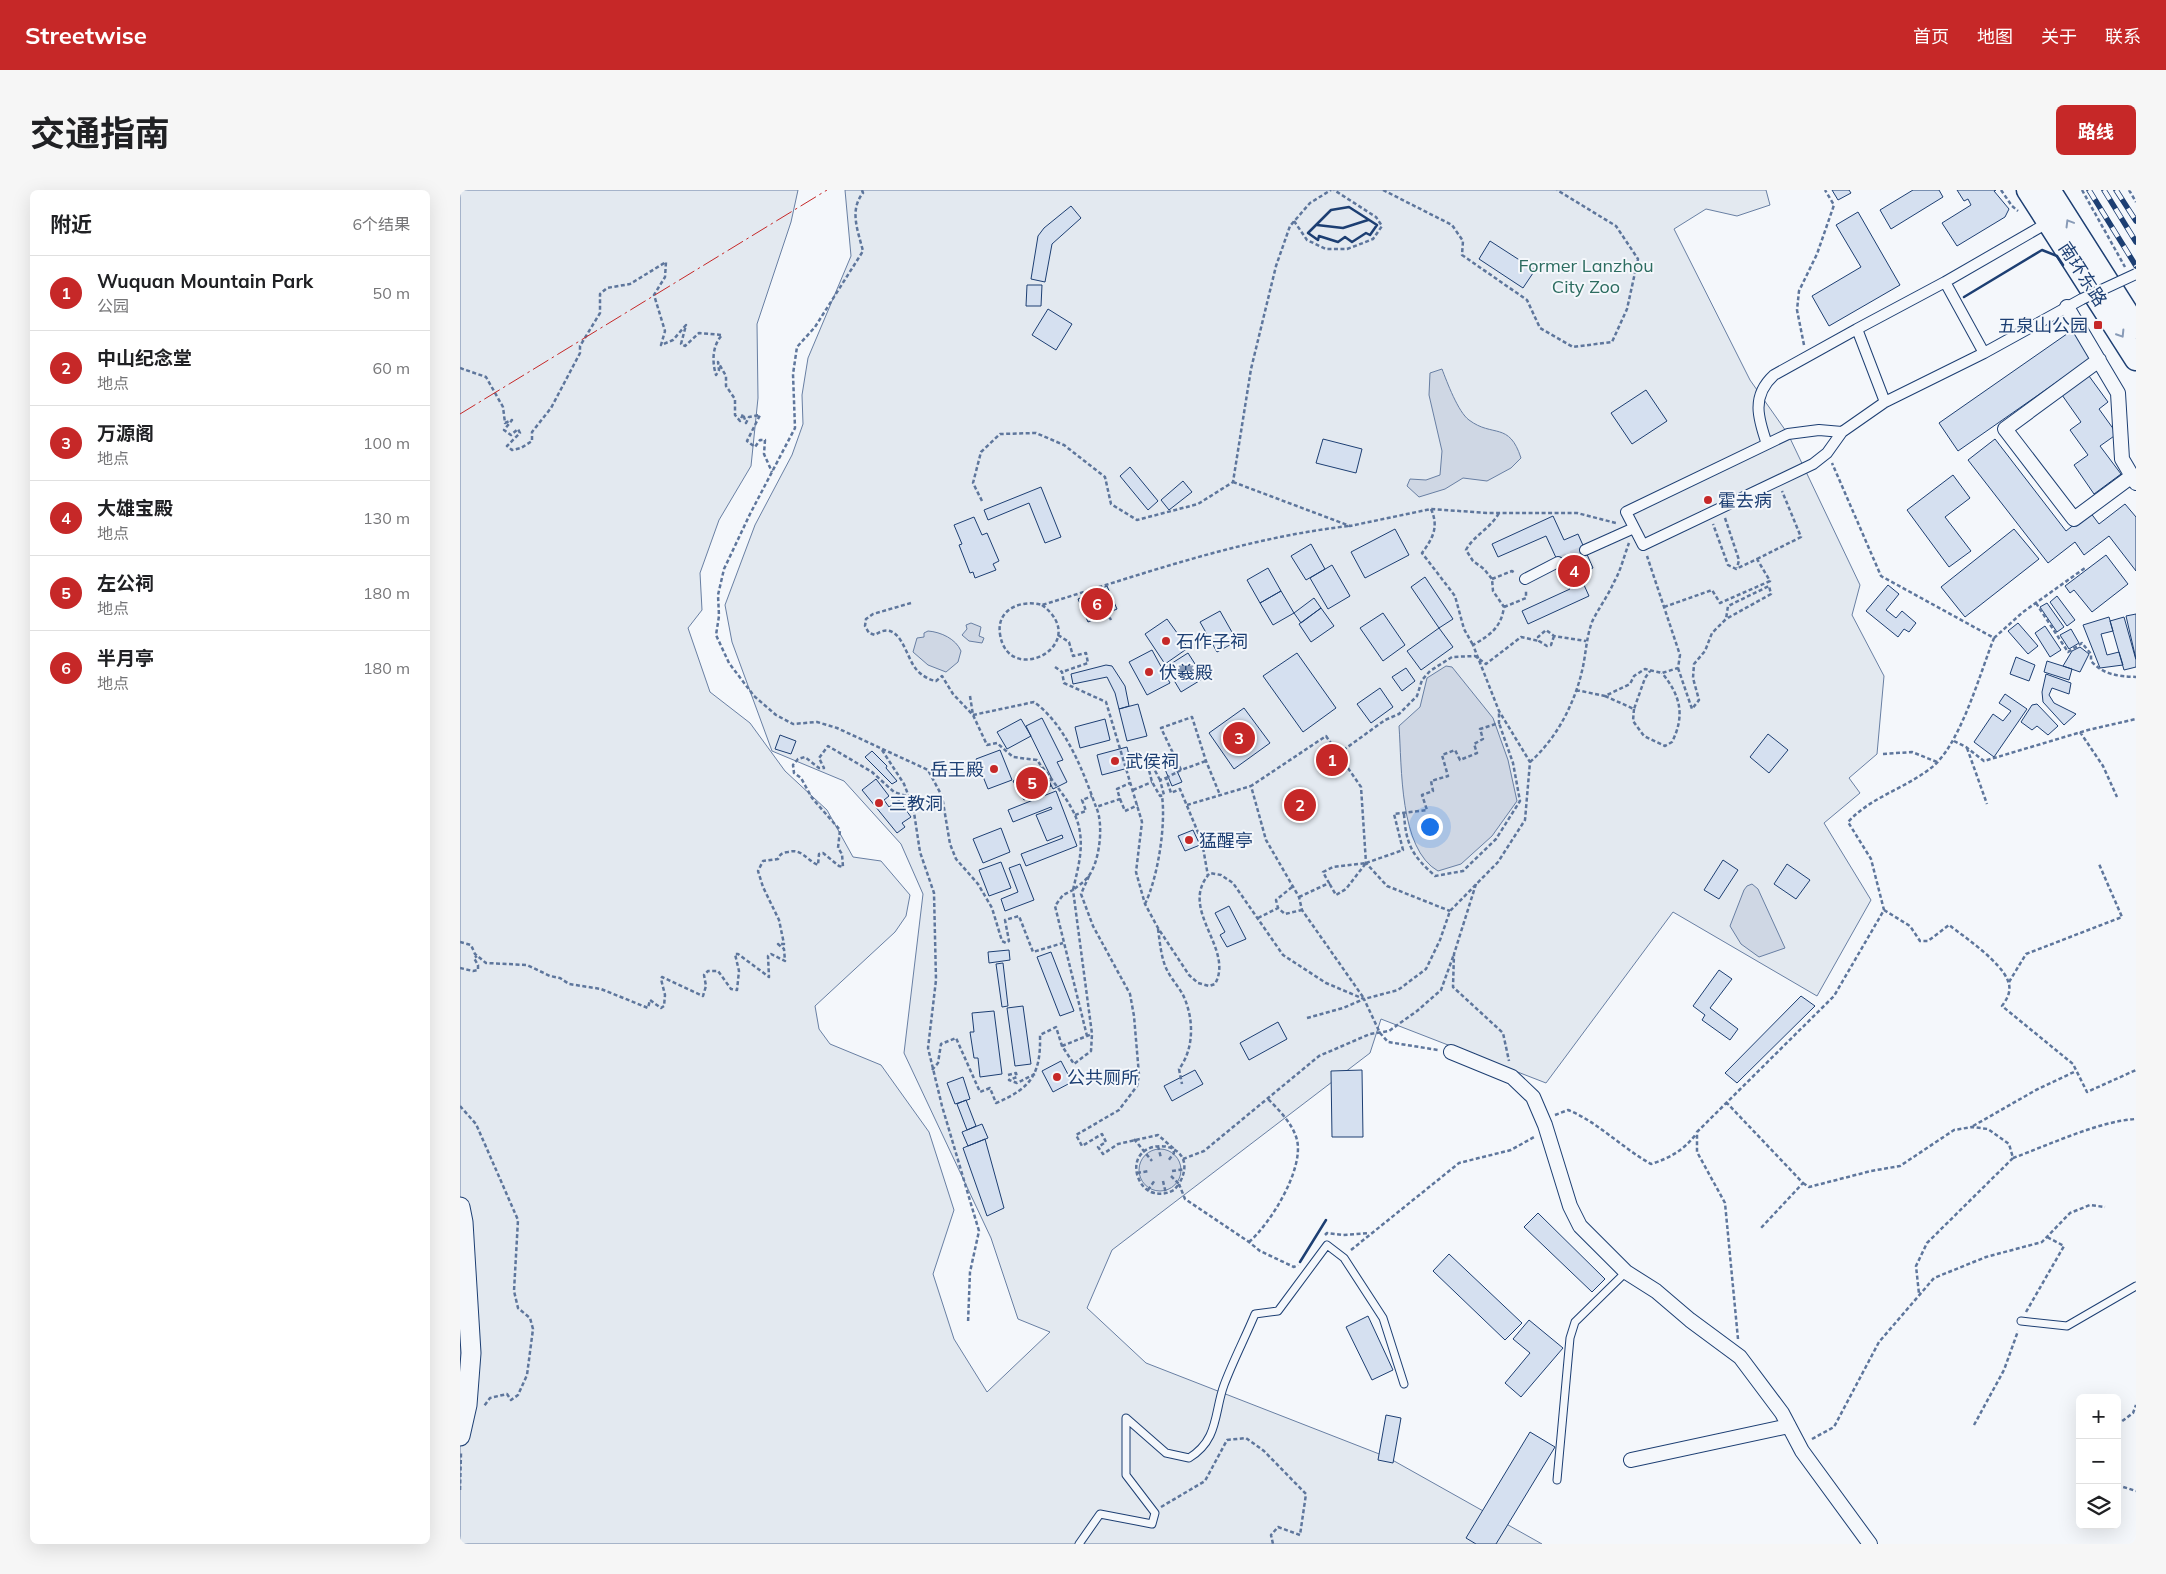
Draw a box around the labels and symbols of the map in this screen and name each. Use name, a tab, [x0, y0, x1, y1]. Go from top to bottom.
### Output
one-way arrow	[2066, 219, 2076, 228]
street label: 南环东路	[2054, 238, 2112, 310]
park label: Former Lanzhou City Zoo	[1518, 254, 1654, 298]
place label: 五泉山公园	[1998, 314, 2088, 337]
marker: 五泉山公园	[2092, 319, 2104, 331]
one-way arrow	[2114, 329, 2124, 338]
place label: 霍去病	[1718, 489, 1772, 512]
marker: 霍去病	[1702, 494, 1714, 506]
pin: 4	[1558, 552, 1590, 590]
pin: 6	[1081, 585, 1113, 623]
place label: 石作子祠	[1176, 630, 1248, 653]
marker: 石作子祠	[1160, 635, 1172, 647]
place label: 伏羲殿	[1159, 661, 1213, 684]
marker: 伏羲殿	[1143, 666, 1155, 678]
pin: 3	[1223, 719, 1255, 757]
pin: 1	[1316, 741, 1348, 779]
place label: 武侯祠	[1125, 750, 1179, 773]
marker: 武侯祠	[1109, 755, 1121, 767]
place label: 岳王殿	[930, 758, 984, 781]
marker: 岳王殿	[988, 763, 1000, 775]
pin: 5	[1016, 764, 1048, 802]
pin: 2	[1284, 786, 1316, 824]
place label: 三教洞	[889, 792, 943, 815]
marker: 三教洞	[873, 797, 885, 809]
your location	[1417, 814, 1443, 840]
place label: 猛醒亭	[1199, 829, 1253, 852]
marker: 猛醒亭	[1183, 834, 1195, 846]
place label: 公共厕所	[1067, 1066, 1139, 1089]
marker: 公共厕所	[1051, 1071, 1063, 1083]

